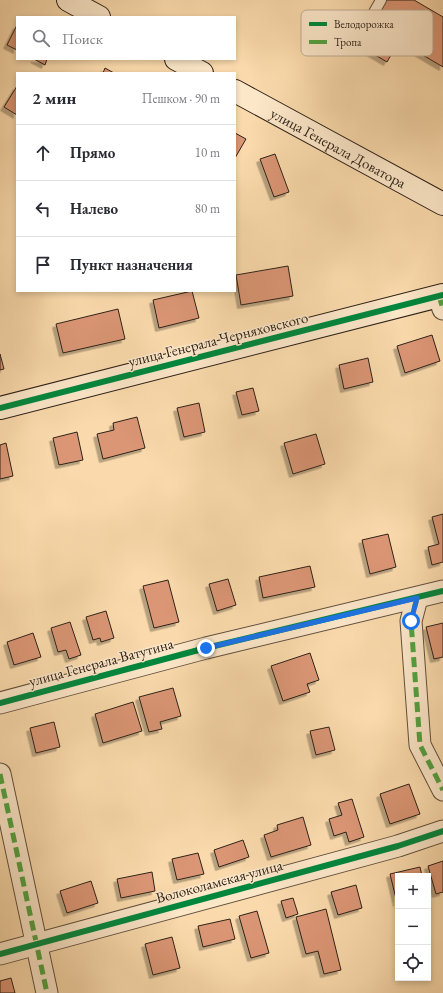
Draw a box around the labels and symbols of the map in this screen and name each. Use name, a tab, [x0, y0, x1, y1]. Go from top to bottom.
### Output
legend	[301, 10, 433, 56]
text: Велодорожка	[334, 17, 394, 31]
text: Тропа	[334, 35, 362, 49]
street label: улица Генерала Доватора	[268, 103, 410, 192]
street label: улица Генерала Черняховского	[126, 307, 310, 371]
route start	[402, 612, 420, 630]
street label: улица Генерала Ватутина	[27, 634, 175, 690]
route end	[197, 639, 215, 657]
street label: Волоколамская улица	[153, 855, 285, 907]

